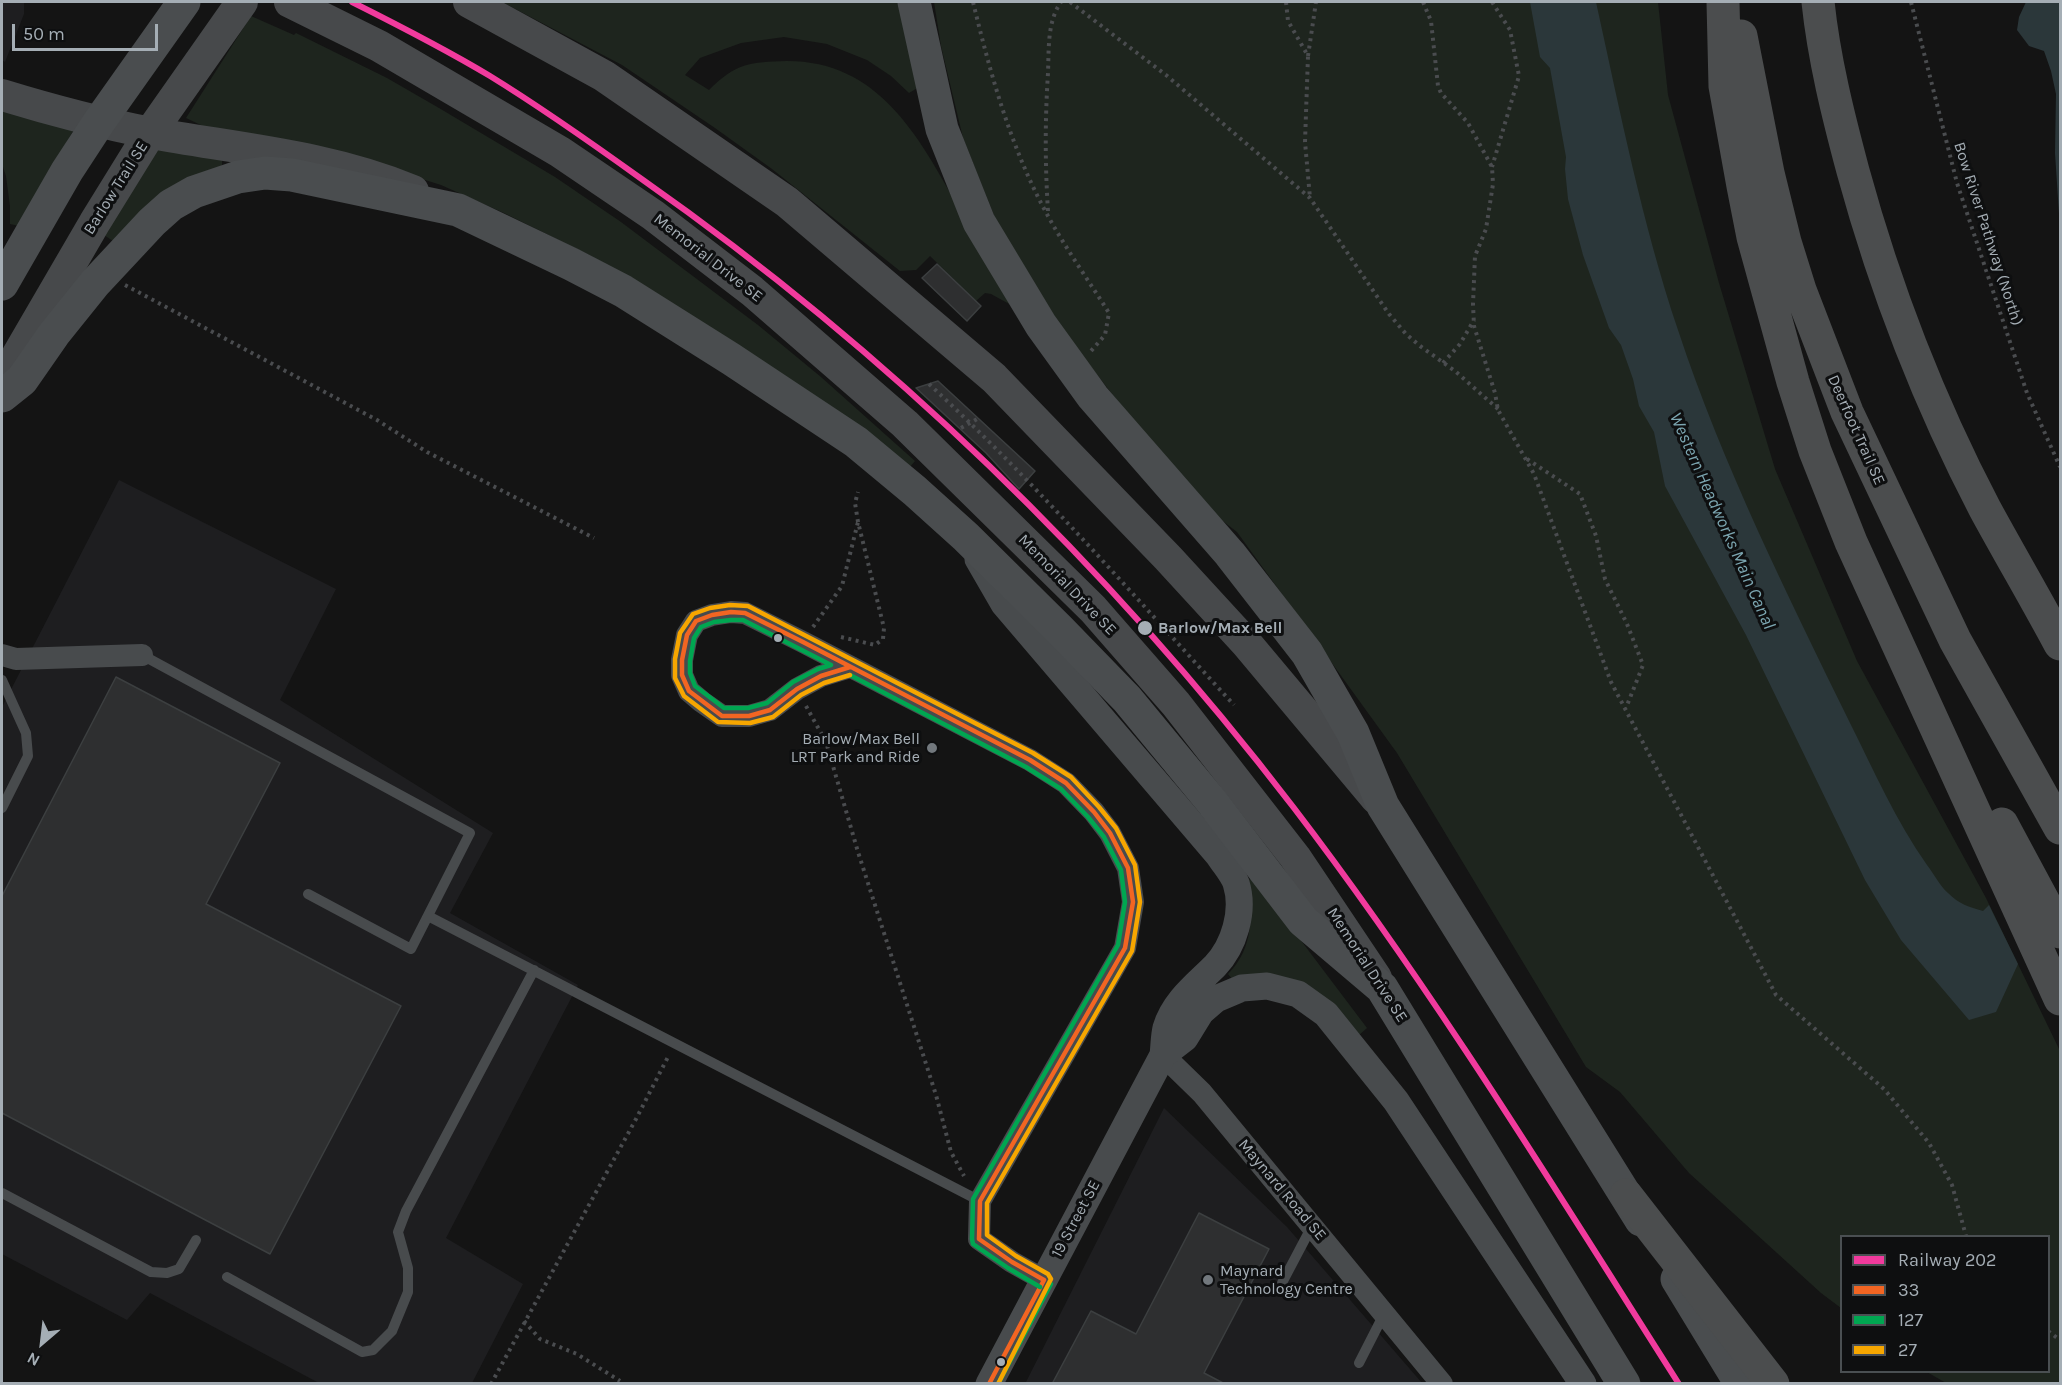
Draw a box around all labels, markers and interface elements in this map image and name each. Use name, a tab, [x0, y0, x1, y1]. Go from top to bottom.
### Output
scale bar	[15, 12, 160, 50]
text: 50 m	[23, 23, 65, 45]
street label: Barlow Trail SE	[80, 138, 152, 238]
street label: Bow River Pathway (North)	[1949, 140, 2027, 328]
street label: Memorial Drive SE	[650, 210, 766, 306]
street label: Deerfoot Trail SE	[1823, 372, 1889, 488]
water label: Western Headworks Main Canal	[1664, 409, 1780, 633]
street label: Memorial Drive SE	[1014, 531, 1120, 639]
place label: Barlow/Max Bell	[1158, 618, 1282, 638]
marker: Barlow/Max Bell	[1136, 619, 1154, 637]
unlabelled marker	[772, 632, 784, 644]
place label: Barlow/Max Bell LRT Park and Ride	[791, 729, 920, 767]
marker: Barlow/Max Bell LRT Park and Ride	[925, 741, 939, 755]
street label: Memorial Drive SE	[1323, 904, 1411, 1026]
street label: Maynard Road SE	[1234, 1135, 1330, 1245]
street label: 19 Street SE	[1048, 1177, 1104, 1261]
legend	[1840, 1235, 2050, 1373]
text: Railway 202	[1898, 1249, 1997, 1271]
place label: Maynard Technology Centre	[1220, 1261, 1353, 1299]
marker: Maynard Technology Centre	[1201, 1273, 1215, 1287]
text: 33	[1898, 1279, 1919, 1301]
text: 127	[1898, 1309, 1923, 1331]
north arrow	[12, 1313, 72, 1373]
text: 27	[1898, 1339, 1917, 1361]
text: N	[24, 1348, 43, 1370]
unlabelled marker	[995, 1356, 1007, 1368]

